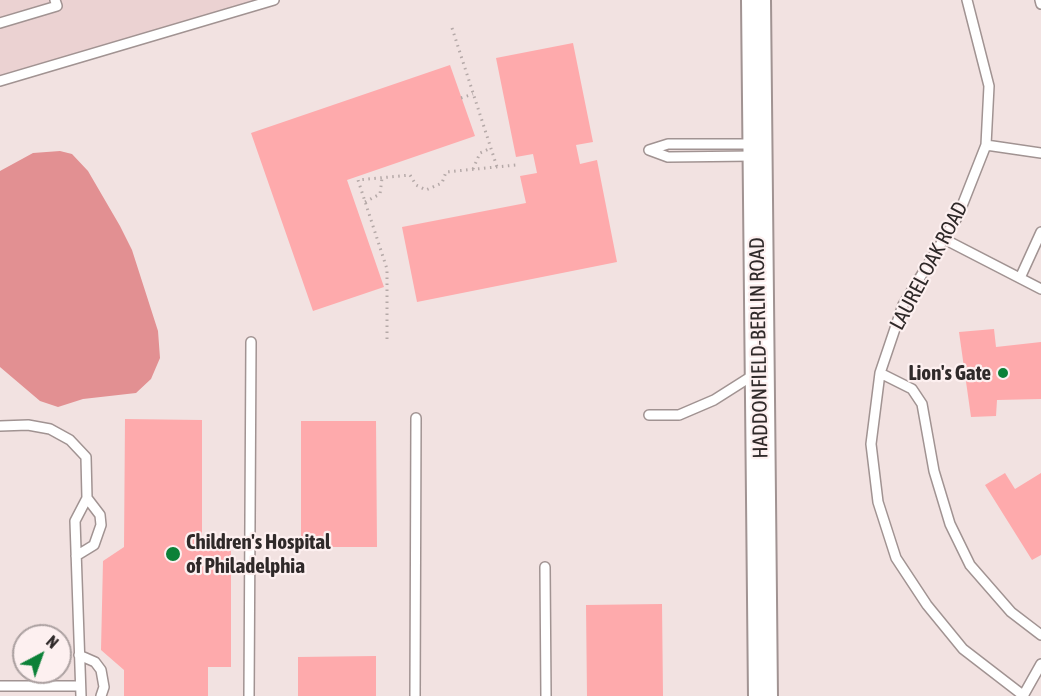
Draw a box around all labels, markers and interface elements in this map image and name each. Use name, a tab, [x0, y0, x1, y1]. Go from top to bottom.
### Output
street label: LAUREL OAK ROAD	[885, 198, 973, 334]
street label: HADDONFIELD-BERLIN ROAD	[744, 237, 774, 459]
place label: Lion's Gate	[908, 360, 991, 386]
marker: Lion's Gate	[996, 366, 1010, 380]
place label: Children's Hospital of Philadelphia	[186, 529, 331, 579]
marker: Children's Hospital of Philadelphia	[164, 545, 182, 563]
north arrow	[12, 624, 72, 684]
text: N	[43, 632, 62, 652]

